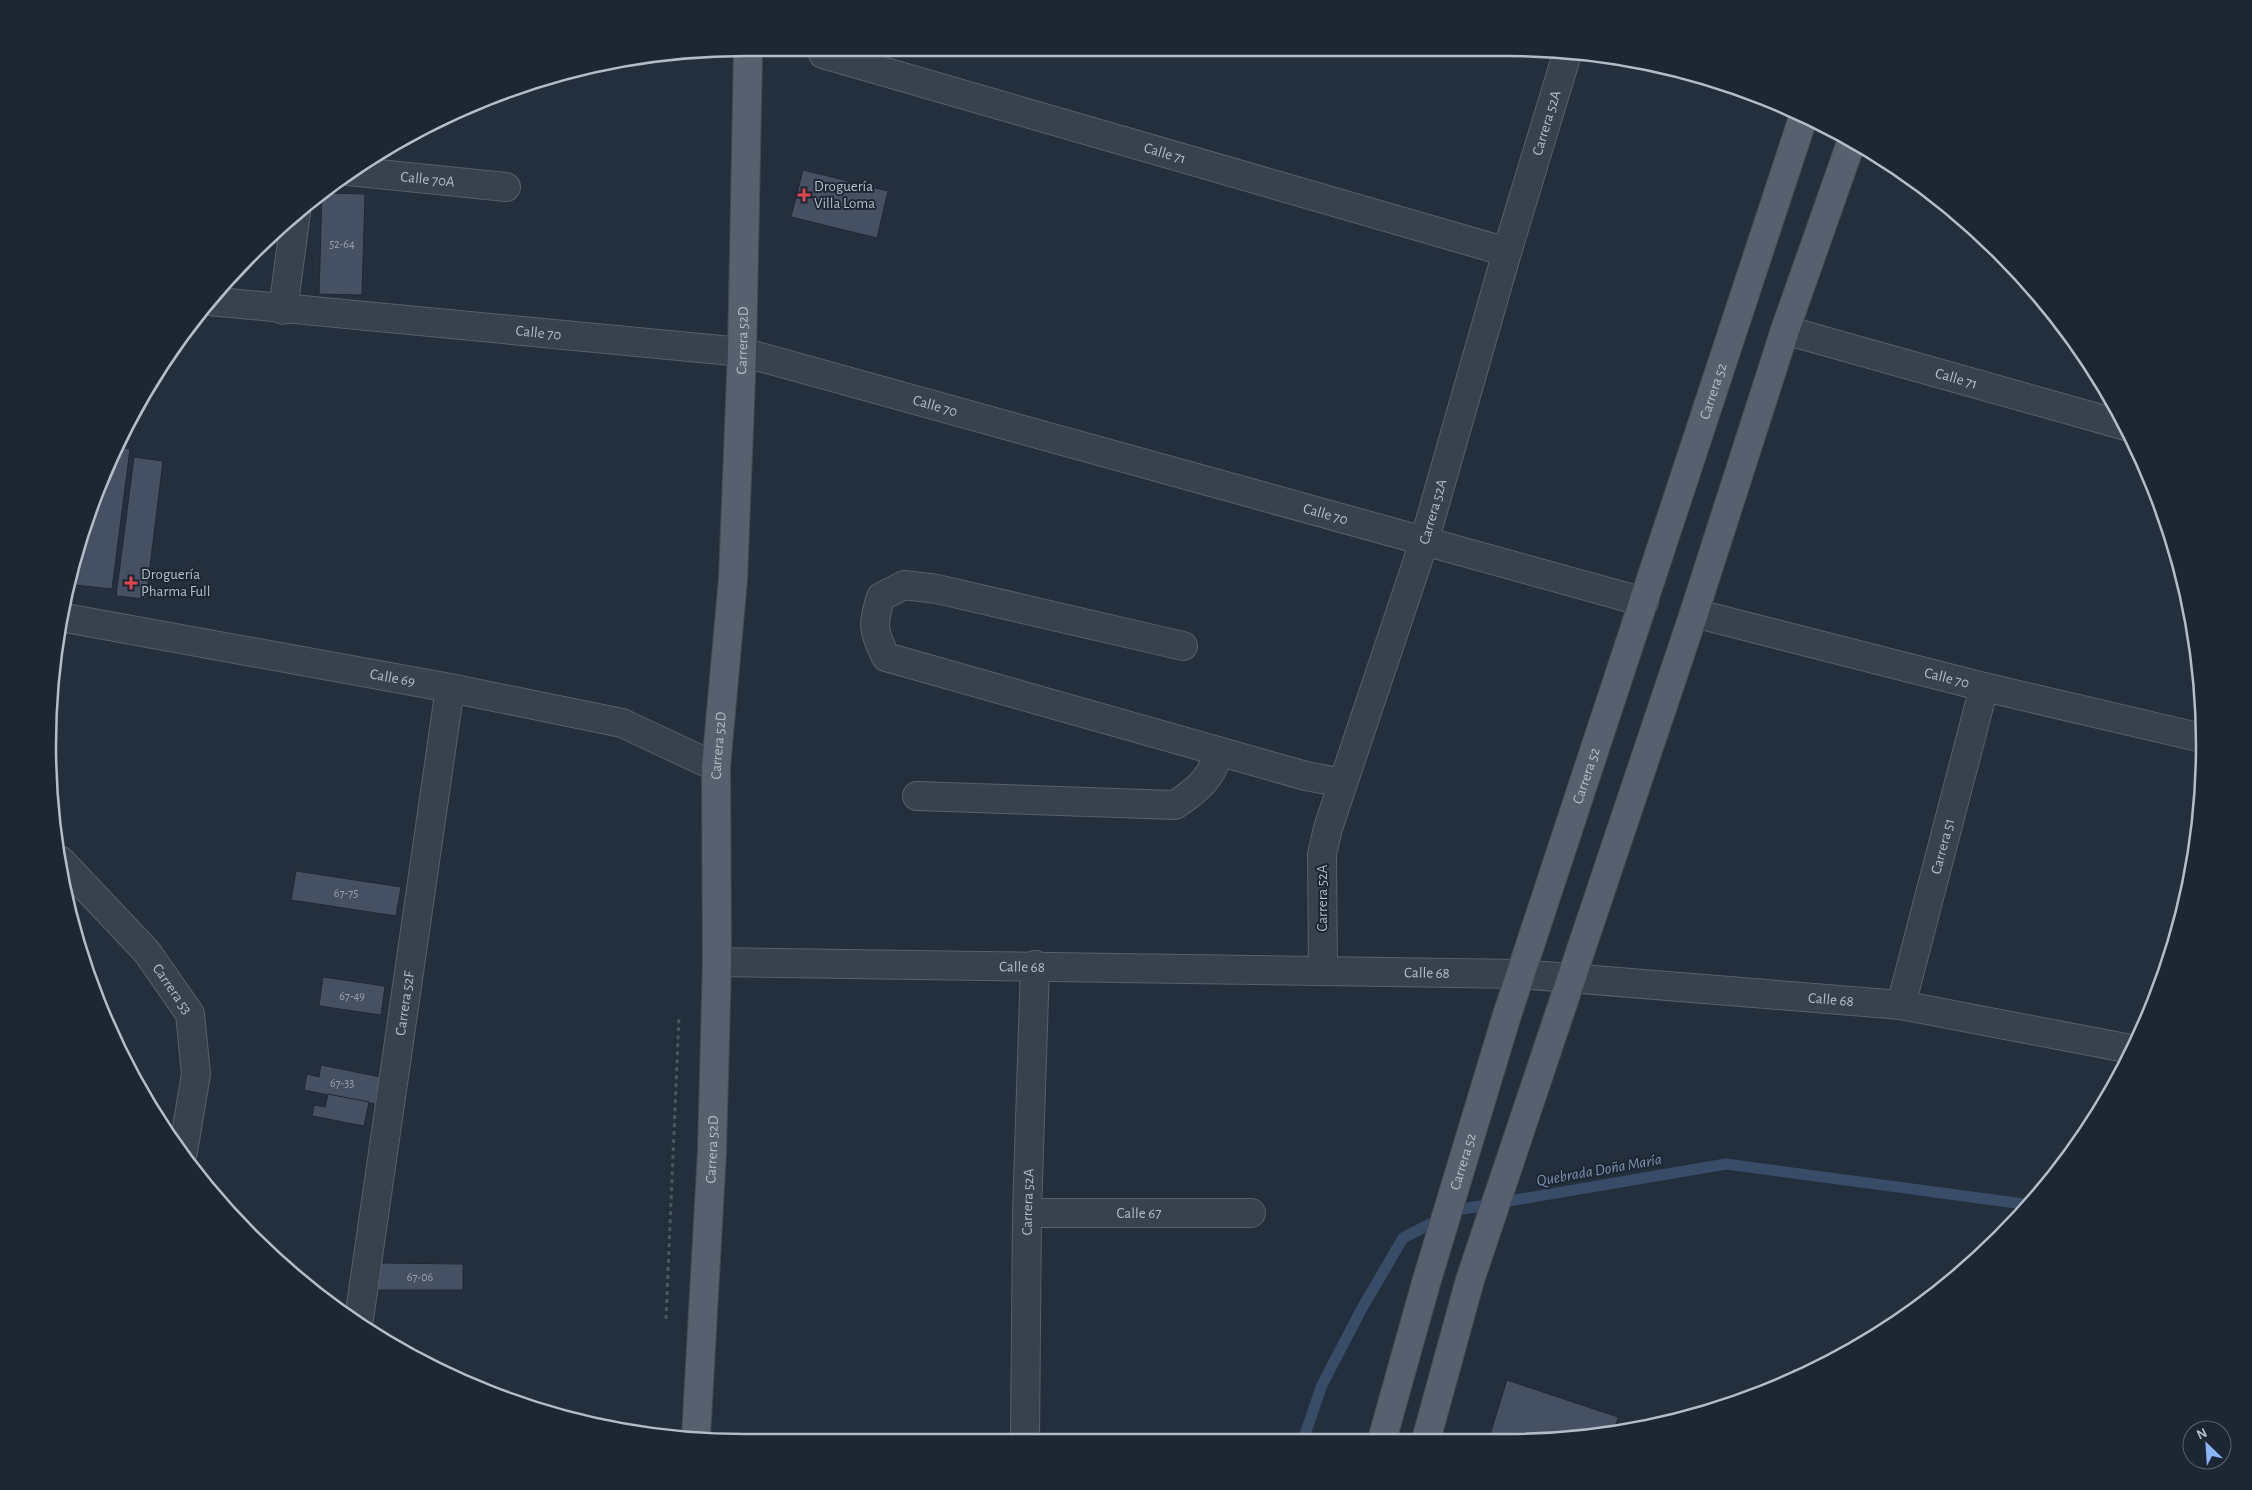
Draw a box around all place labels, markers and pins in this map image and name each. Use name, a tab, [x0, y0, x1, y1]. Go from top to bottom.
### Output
place label: Droguería Villa Loma	[814, 179, 875, 211]
marker: Droguería Villa Loma	[798, 189, 810, 201]
place label: Droguería Pharma Full	[141, 567, 211, 599]
marker: Droguería Pharma Full	[125, 577, 137, 589]

